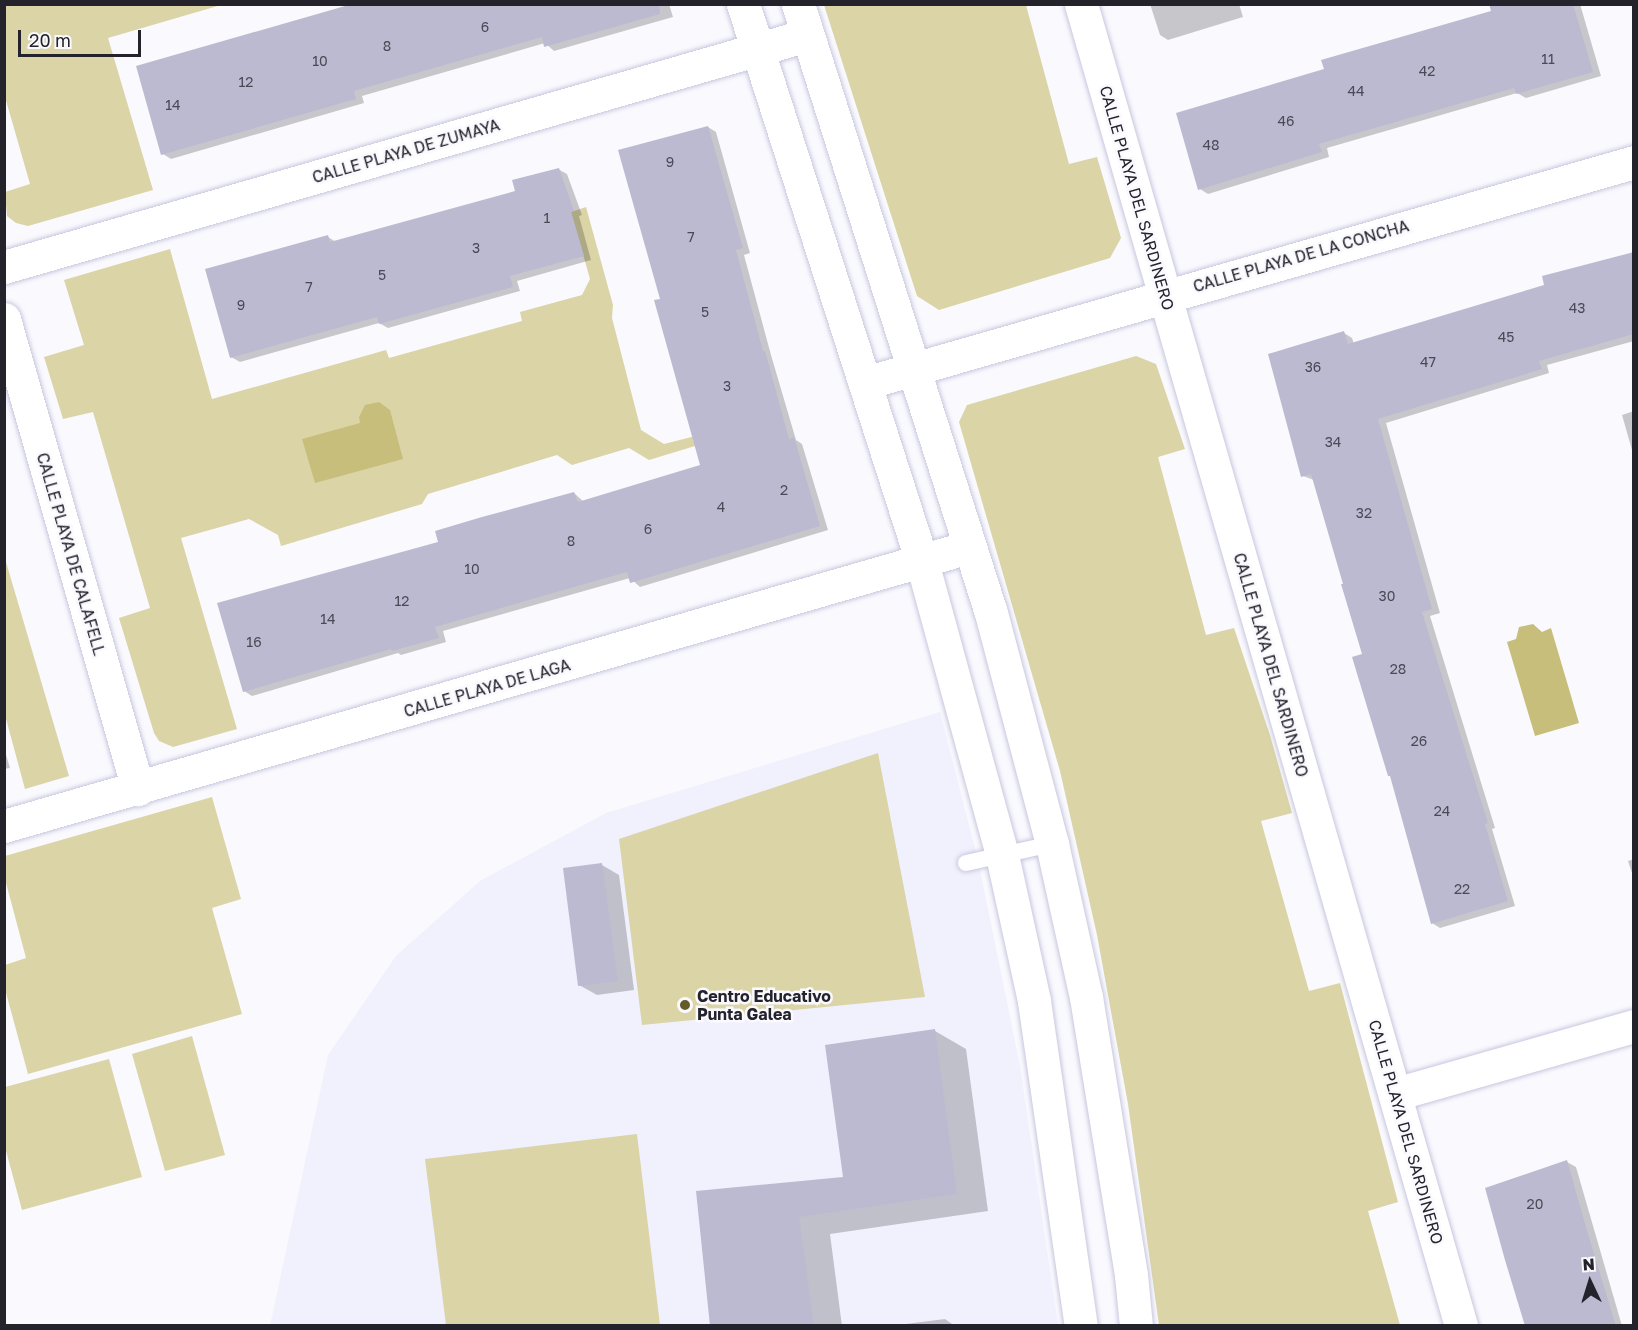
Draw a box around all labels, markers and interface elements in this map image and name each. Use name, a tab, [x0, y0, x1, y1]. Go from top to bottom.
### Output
scale bar	[21, 18, 144, 56]
house number: 6	[481, 19, 489, 35]
text: 20 m	[29, 29, 71, 51]
house number: 8	[383, 38, 391, 54]
house number: 11	[1541, 51, 1555, 67]
house number: 10	[312, 53, 328, 69]
house number: 42	[1419, 63, 1435, 79]
house number: 12	[239, 74, 253, 90]
house number: 44	[1347, 83, 1365, 99]
street label: CALLE PLAYA DEL SARDINERO	[1096, 84, 1178, 312]
house number: 14	[165, 97, 181, 113]
house number: 46	[1277, 113, 1295, 129]
street label: CALLE PLAYA DE ZUMAYA	[310, 115, 502, 187]
house number: 48	[1202, 137, 1220, 153]
house number: 9	[666, 154, 674, 170]
house number: 1	[544, 210, 550, 226]
street label: CALLE PLAYA DE LA CONCHA	[1191, 216, 1411, 296]
house number: 7	[687, 229, 695, 245]
house number: 3	[472, 240, 480, 256]
house number: 5	[378, 267, 386, 283]
house number: 7	[305, 279, 313, 295]
house number: 9	[237, 297, 245, 313]
house number: 43	[1569, 300, 1585, 316]
house number: 5	[701, 304, 709, 320]
house number: 45	[1498, 329, 1514, 345]
house number: 47	[1420, 354, 1436, 370]
house number: 36	[1305, 359, 1321, 375]
house number: 3	[723, 378, 731, 394]
house number: 34	[1325, 434, 1341, 450]
street label: CALLE PLAYA DE CALAFELL	[33, 450, 109, 658]
house number: 2	[780, 482, 788, 498]
house number: 4	[717, 499, 725, 515]
house number: 32	[1356, 505, 1372, 521]
house number: 6	[644, 521, 652, 537]
house number: 8	[567, 533, 575, 549]
street label: CALLE PLAYA DEL SARDINERO	[1230, 551, 1312, 779]
house number: 10	[464, 561, 480, 577]
house number: 30	[1379, 588, 1395, 604]
house number: 12	[395, 593, 409, 609]
house number: 14	[320, 611, 336, 627]
house number: 16	[246, 634, 262, 650]
street label: CALLE PLAYA DE LAGA	[401, 655, 573, 721]
house number: 28	[1390, 661, 1406, 677]
house number: 26	[1411, 733, 1427, 749]
house number: 24	[1434, 803, 1450, 819]
house number: 22	[1454, 881, 1470, 897]
place label: Centro Educativo Punta Galea	[697, 986, 831, 1024]
marker: Centro Educativo Punta Galea	[678, 998, 692, 1012]
street label: CALLE PLAYA DEL SARDINERO	[1365, 1018, 1447, 1246]
house number: 20	[1527, 1196, 1543, 1212]
north arrow	[1560, 1252, 1620, 1312]
text: N	[1582, 1254, 1596, 1274]

